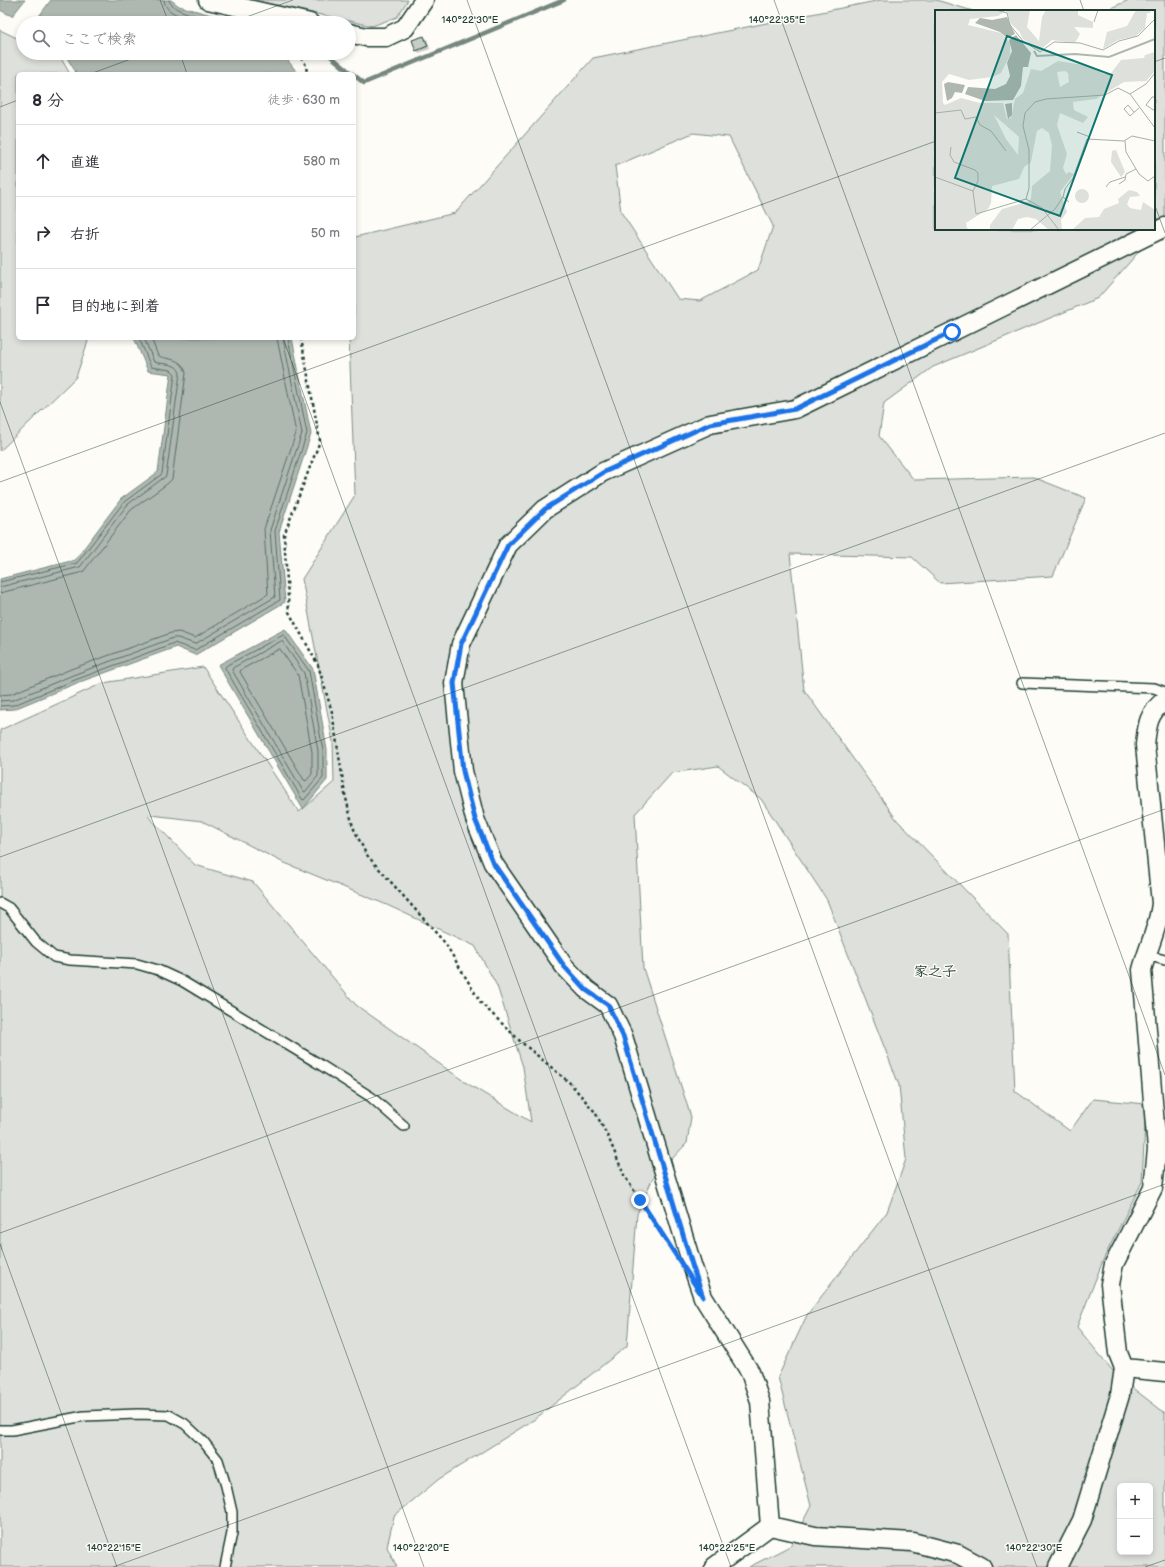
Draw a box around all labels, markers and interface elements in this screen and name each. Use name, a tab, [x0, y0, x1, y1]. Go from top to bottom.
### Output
inset map	[935, 10, 1155, 230]
text: 140°22'30"E	[442, 14, 499, 26]
text: 140°22'35"E	[749, 14, 806, 26]
search box	[16, 16, 356, 60]
icon: search	[30, 27, 52, 49]
text: ここで検索	[62, 30, 137, 49]
text: 8 分	[32, 91, 64, 111]
text: 徒歩 · 630 m	[268, 92, 340, 108]
icon: ahead	[32, 150, 54, 172]
text: 直進	[70, 153, 100, 172]
text: 580 m	[303, 153, 340, 169]
icon: right	[32, 222, 54, 244]
text: 右折	[70, 225, 100, 244]
text: 50 m	[311, 225, 340, 241]
icon: arrive	[32, 294, 54, 316]
text: 目的地に到着	[70, 297, 160, 316]
route start	[943, 323, 961, 341]
district label: 家之子	[914, 963, 956, 980]
route end	[631, 1191, 649, 1209]
map controls	[1117, 1483, 1153, 1555]
button: +	[1117, 1483, 1153, 1519]
button: −	[1117, 1519, 1153, 1555]
text: 140°22'15"E	[87, 1542, 142, 1554]
text: 140°22'20"E	[393, 1542, 450, 1554]
text: 140°22'25"E	[699, 1542, 756, 1554]
text: 140°22'30"E	[1006, 1542, 1063, 1554]

